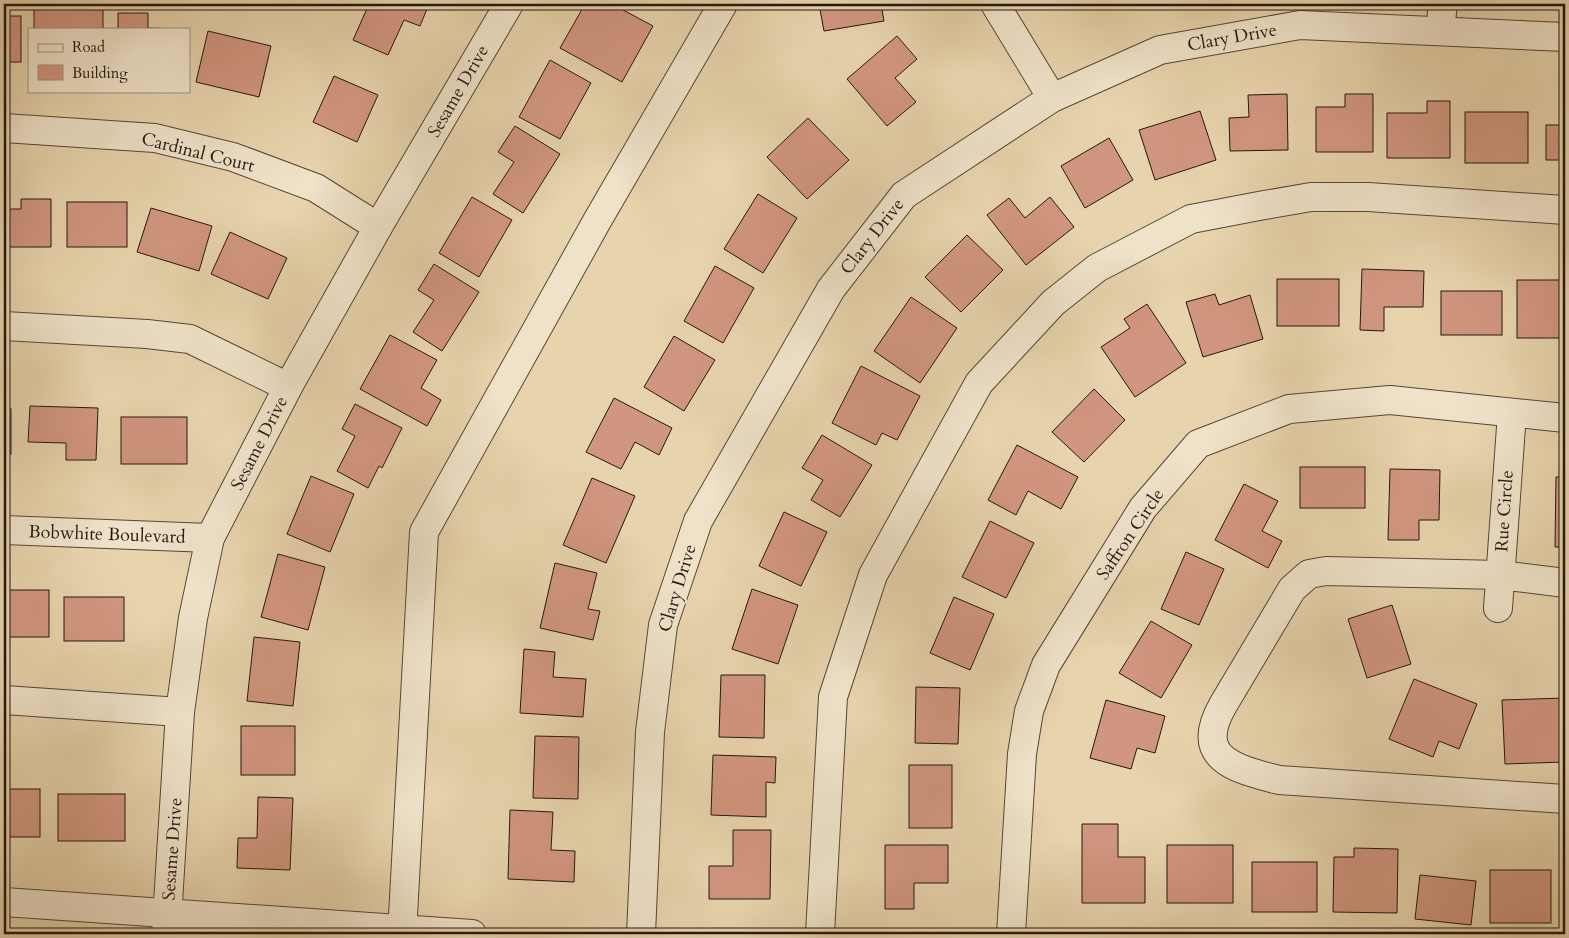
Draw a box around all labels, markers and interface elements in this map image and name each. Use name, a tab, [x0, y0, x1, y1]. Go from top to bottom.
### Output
street label: Clary Drive	[1185, 17, 1279, 58]
legend	[28, 28, 190, 92]
text: Road	[72, 37, 105, 57]
street label: Sesame Drive	[422, 41, 495, 142]
text: Building	[72, 63, 128, 83]
street label: Cardinal Court	[139, 126, 257, 179]
street label: Clary Drive	[835, 193, 910, 280]
street label: Sesame Drive	[225, 392, 294, 495]
street label: Rue Circle	[1489, 469, 1520, 553]
street label: Saffron Circle	[1091, 484, 1170, 585]
street label: Bobwhite Boulevard	[28, 519, 186, 550]
street label: Clary Drive	[652, 541, 703, 635]
street label: Sesame Drive	[156, 797, 189, 901]

